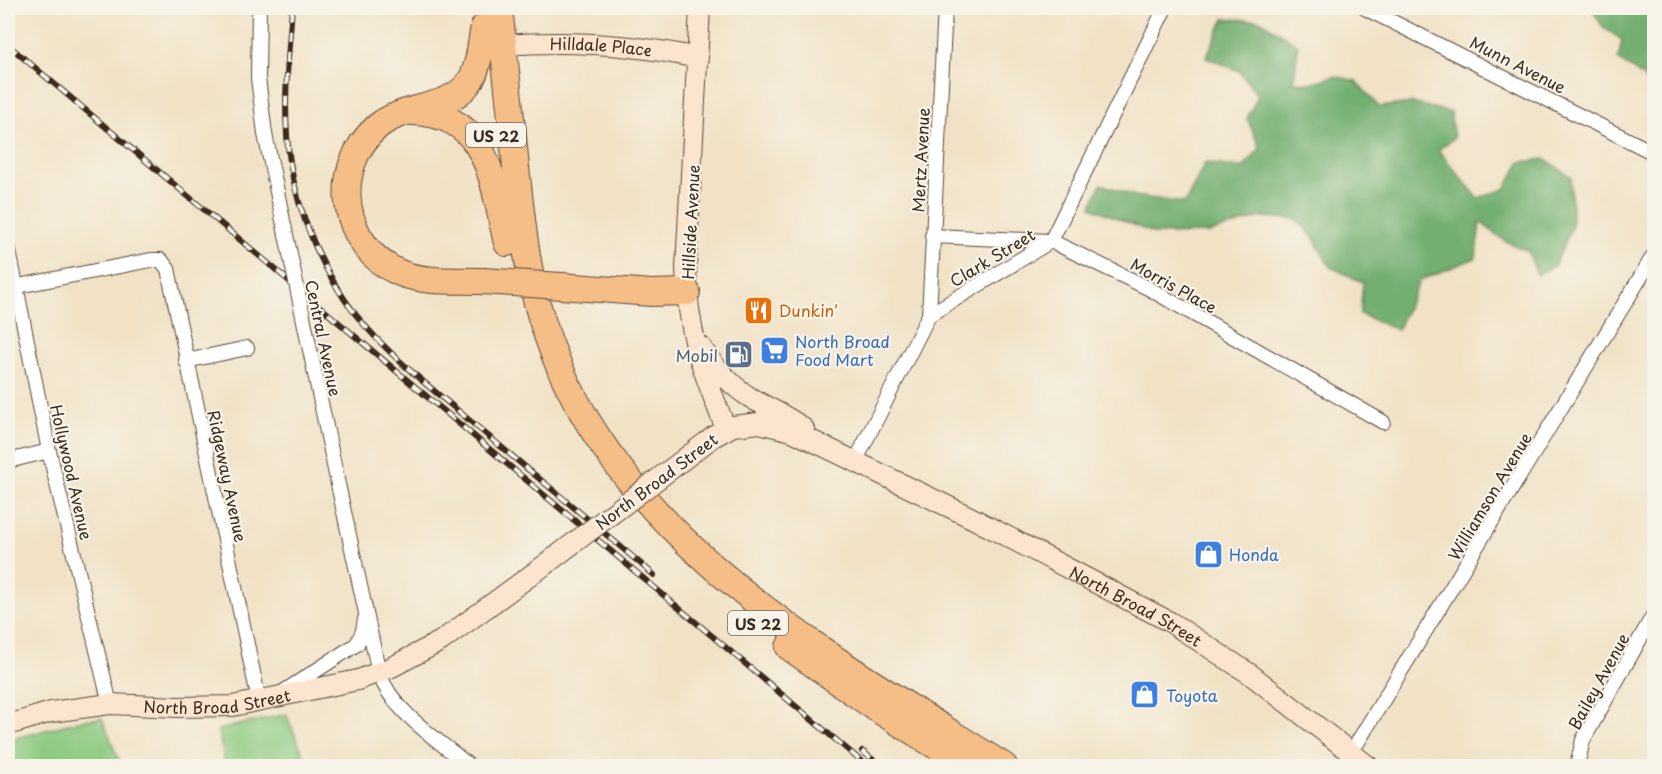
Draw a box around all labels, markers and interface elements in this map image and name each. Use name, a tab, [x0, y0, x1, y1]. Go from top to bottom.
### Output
street label: Munn Avenue	[1466, 30, 1570, 99]
street label: Hilldale Place	[550, 31, 653, 62]
street label: Mertz Avenue	[905, 107, 935, 213]
road number: US 22	[466, 123, 526, 147]
street label: Hillside Avenue	[675, 164, 705, 280]
street label: Clark Street	[945, 222, 1040, 292]
street label: Morris Place	[1127, 251, 1221, 319]
street label: Central Avenue	[300, 278, 348, 398]
restaurant icon: Dunkin'	[742, 294, 774, 326]
place label: Dunkin'	[779, 298, 838, 322]
place label: North Broad Food Mart	[795, 329, 890, 371]
supermarket icon: North Broad Food Mart	[758, 334, 790, 366]
fuel station icon: Mobil	[723, 339, 755, 371]
place label: Mobil	[676, 343, 718, 367]
street label: Hollywood Avenue	[45, 402, 99, 542]
street label: Ridgeway Avenue	[202, 408, 254, 544]
street label: North Broad Street	[590, 427, 723, 535]
street label: Williamson Avenue	[1441, 427, 1537, 565]
shop icon: Honda	[1192, 538, 1224, 570]
place label: Honda	[1229, 542, 1279, 566]
street label: North Broad Street	[1066, 560, 1207, 652]
road number: US 22	[728, 611, 788, 635]
street label: Bailey Avenue	[1562, 628, 1635, 734]
shop icon: Toyota	[1129, 679, 1161, 711]
street label: North Broad Street	[143, 682, 293, 719]
place label: Toyota	[1166, 683, 1218, 707]

